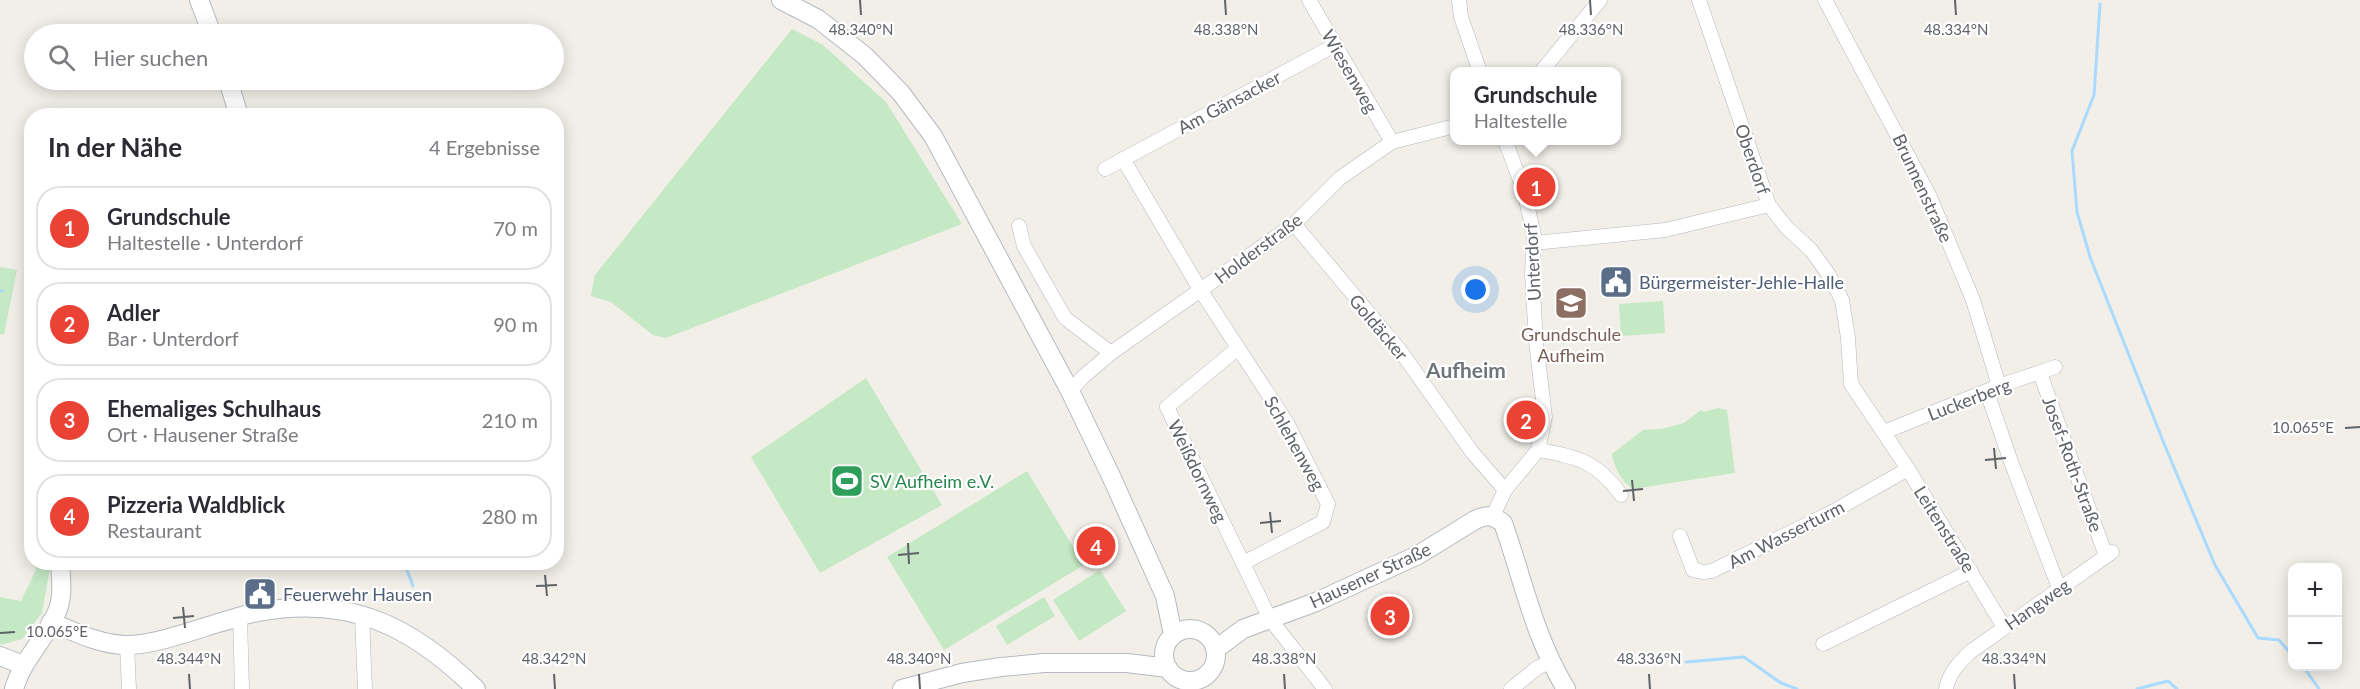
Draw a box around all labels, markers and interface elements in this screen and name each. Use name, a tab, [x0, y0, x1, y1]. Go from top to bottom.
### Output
text: 48.340°N	[829, 20, 893, 38]
text: 48.338°N	[1194, 20, 1258, 38]
text: 48.336°N	[1559, 20, 1623, 38]
text: 48.334°N	[1924, 20, 1988, 38]
search box	[24, 24, 564, 90]
street label: Wiesenweg	[1317, 25, 1383, 117]
icon: search	[45, 41, 78, 74]
text: Hier suchen	[93, 44, 208, 71]
street label: Am Gänsacker	[1174, 65, 1285, 138]
popup	[1450, 67, 1621, 145]
text: Grundschule	[1474, 81, 1597, 108]
text: Haltestelle	[1474, 108, 1567, 132]
street label: Oberdorf	[1731, 121, 1776, 198]
street label: Brunnenstraße	[1888, 130, 1958, 246]
text: In der Nähe	[48, 131, 182, 163]
text: 4 Ergebnisse	[429, 135, 540, 159]
pin: 1	[1516, 164, 1556, 210]
text: Grundschule	[107, 203, 231, 230]
street label: Holderstraße	[1210, 208, 1306, 288]
text: 1	[64, 216, 75, 240]
text: 70 m	[493, 216, 538, 240]
street label: Unterdorf	[1519, 222, 1545, 302]
text: Haltestelle · Unterdorf	[107, 230, 303, 254]
public building icon: Bürgermeister-Jehle-Halle	[1598, 264, 1634, 300]
place label: Bürgermeister-Jehle-Halle	[1639, 271, 1844, 293]
your location	[1461, 275, 1490, 304]
school or university icon: Grundschule Aufheim	[1553, 285, 1589, 321]
street label: Goldäcker	[1345, 289, 1413, 365]
text: Adler	[107, 299, 160, 326]
text: 2	[64, 312, 75, 336]
text: 90 m	[493, 312, 538, 336]
place label: Grundschule Aufheim	[1521, 323, 1621, 366]
text: Bar · Unterdorf	[107, 326, 239, 350]
district label: Aufheim	[1425, 357, 1506, 382]
street label: Luckerberg	[1924, 373, 2014, 425]
street label: Schlehenweg	[1260, 392, 1330, 494]
street label: Josef-Roth-Straße	[2038, 393, 2108, 535]
text: Ehemaliges Schulhaus	[107, 395, 321, 422]
pin: 2	[1506, 398, 1546, 442]
text: 3	[64, 408, 75, 432]
text: 210 m	[482, 408, 538, 432]
street label: Weißdornweg	[1164, 416, 1232, 526]
text: 10.065°E	[2272, 418, 2334, 436]
text: Ort · Hausener Straße	[107, 422, 298, 446]
sports icon: SV Aufheim e.V.	[829, 463, 865, 499]
place label: SV Aufheim e.V.	[870, 470, 994, 492]
street label: Leitenstraße	[1910, 482, 1980, 576]
text: Pizzeria Waldblick	[107, 491, 285, 518]
street label: Am Wasserturm	[1724, 495, 1848, 573]
text: 4	[64, 504, 75, 528]
text: 280 m	[482, 504, 538, 528]
text: Restaurant	[107, 518, 202, 542]
pin: 4	[1076, 524, 1116, 568]
street label: Hausener Straße	[1306, 537, 1434, 613]
map controls	[2288, 563, 2342, 671]
button: +	[2288, 563, 2342, 617]
street label: Hangweg	[2000, 574, 2074, 634]
public building icon: Feuerwehr Hausen	[242, 576, 278, 612]
place label: Feuerwehr Hausen	[283, 583, 432, 605]
pin: 3	[1370, 594, 1410, 638]
button: −	[2288, 617, 2342, 671]
text: 10.065°E	[26, 622, 88, 640]
text: 48.344°N	[157, 649, 221, 667]
text: 48.342°N	[522, 649, 586, 667]
text: 48.340°N	[887, 649, 951, 667]
text: 48.338°N	[1252, 649, 1316, 667]
text: 48.336°N	[1617, 649, 1681, 667]
text: 48.334°N	[1982, 649, 2046, 667]

